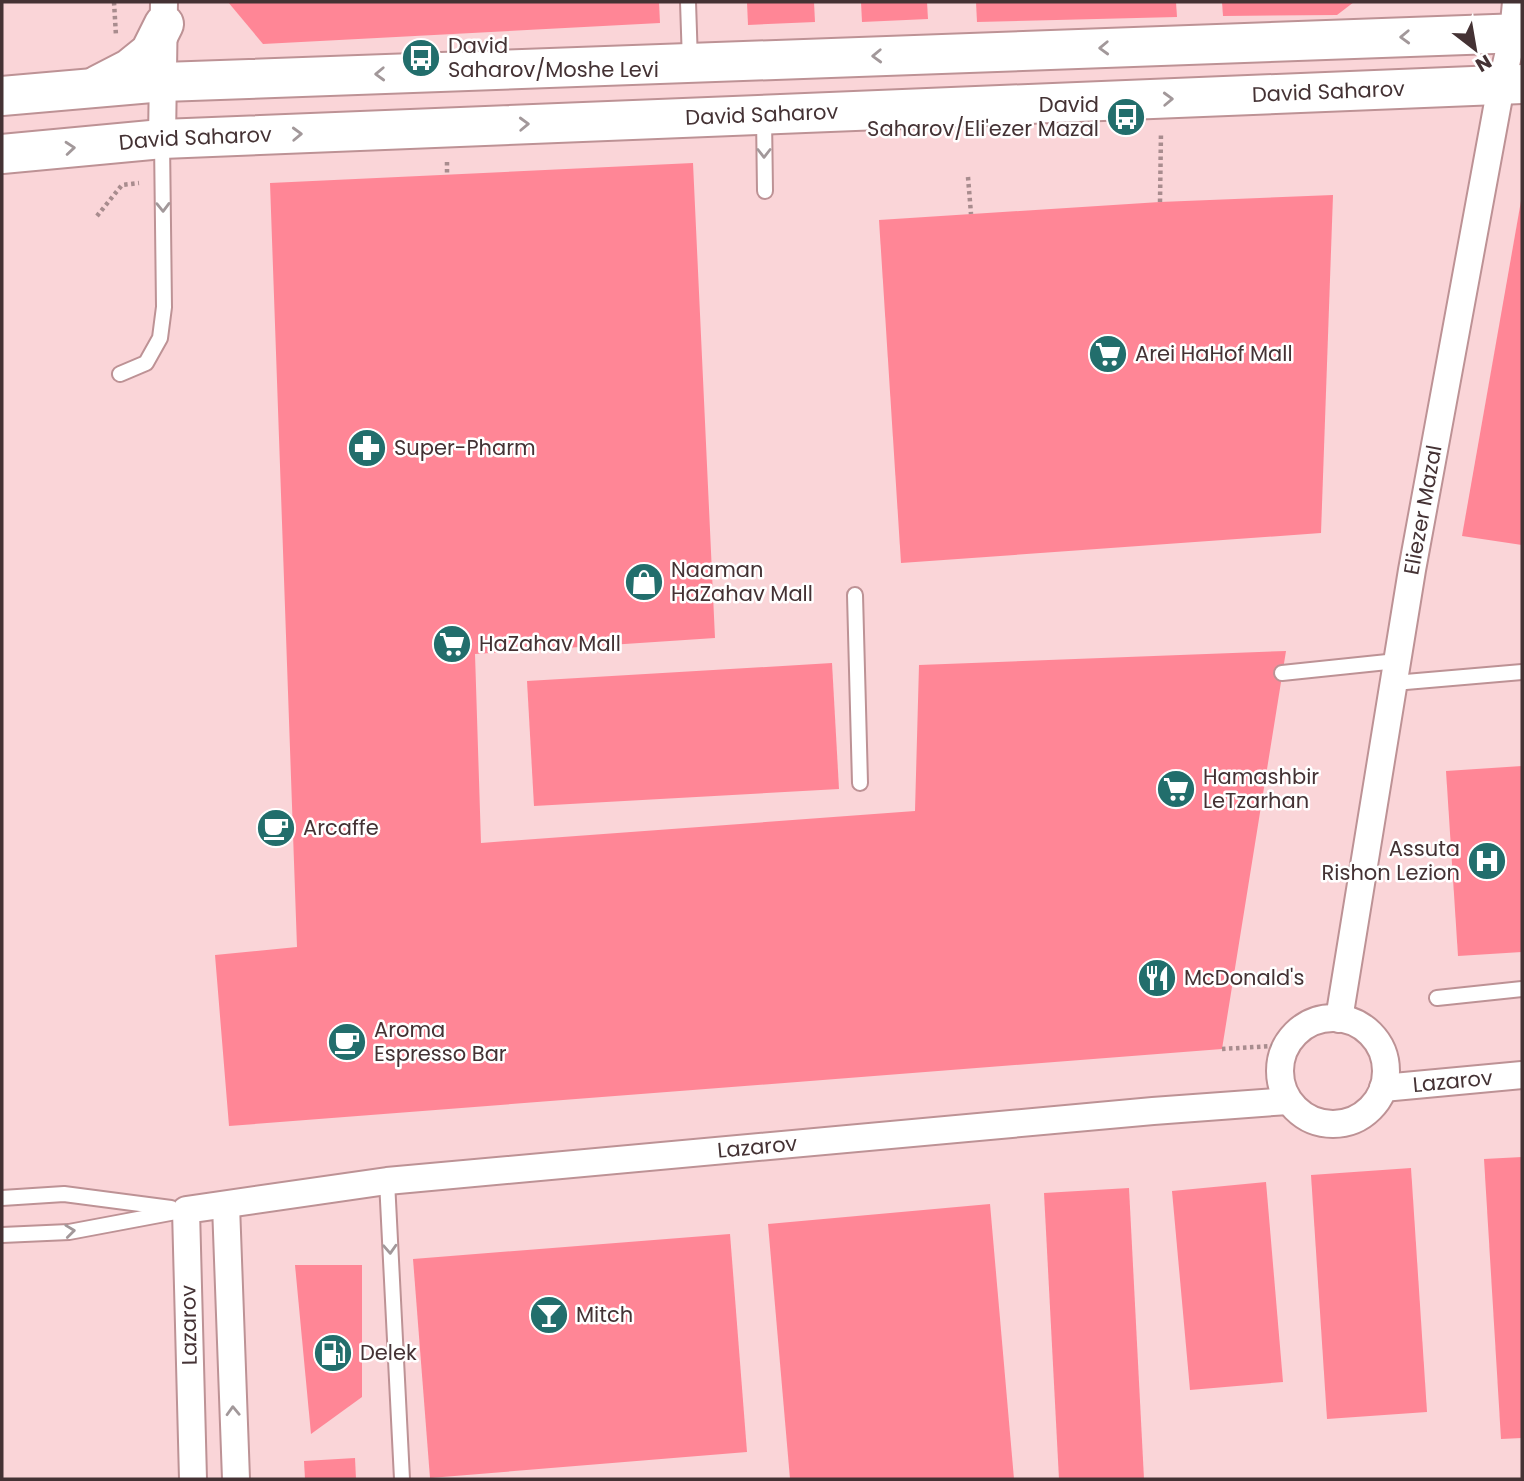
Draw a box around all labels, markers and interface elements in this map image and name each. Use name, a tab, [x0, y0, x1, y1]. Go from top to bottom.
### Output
north arrow	[1440, 14, 1510, 84]
one-way arrow	[1399, 30, 1410, 45]
place label: David Saharov/Moshe Levi	[448, 31, 659, 84]
bus stop icon: David Saharov/Moshe Levi	[400, 37, 442, 79]
one-way arrow	[1099, 40, 1110, 55]
one-way arrow	[871, 48, 882, 63]
text: N	[1470, 48, 1497, 78]
one-way arrow	[375, 67, 386, 82]
street label: David Saharov	[1251, 74, 1406, 109]
place label: David Saharov/Eli'ezer Mazal	[867, 90, 1099, 143]
one-way arrow	[1162, 92, 1173, 107]
bus stop icon: David Saharov/Eli'ezer Mazal	[1105, 96, 1147, 138]
street label: David Saharov	[685, 97, 839, 132]
one-way arrow	[519, 117, 530, 132]
street label: David Saharov	[118, 120, 273, 157]
one-way arrow	[291, 126, 302, 141]
one-way arrow	[64, 140, 76, 155]
one-way arrow	[757, 148, 772, 159]
one-way arrow	[155, 202, 171, 213]
supermarket icon: Arei HaHof Mall	[1087, 333, 1129, 375]
place label: Arei HaHof Mall	[1135, 339, 1293, 368]
pharmacy icon: Super-Pharm	[346, 427, 388, 469]
place label: Super-Pharm	[394, 433, 536, 462]
street label: Eliezer Mazal	[1396, 443, 1449, 577]
place label: Naaman HaZahav Mall	[671, 555, 813, 608]
shop icon: Naaman HaZahav Mall	[623, 561, 665, 603]
supermarket icon: HaZahav Mall	[431, 623, 473, 665]
place label: HaZahav Mall	[479, 629, 621, 658]
place label: Hamashbir LeTzarhan	[1203, 762, 1319, 815]
supermarket icon: Hamashbir LeTzarhan	[1155, 768, 1197, 810]
cafe icon: Arcaffe	[255, 807, 297, 849]
place label: Arcaffe	[303, 813, 379, 842]
place label: Assuta Rishon Lezion	[1321, 834, 1460, 887]
hospital icon: Assuta Rishon Lezion	[1466, 840, 1508, 882]
restaurant icon: McDonald's	[1136, 957, 1178, 999]
place label: McDonald's	[1184, 963, 1304, 992]
place label: Aroma Espresso Bar	[374, 1015, 507, 1068]
cafe icon: Aroma Espresso Bar	[326, 1021, 368, 1063]
street label: Lazarov	[1411, 1063, 1494, 1099]
street label: Lazarov	[716, 1129, 799, 1165]
one-way arrow	[65, 1224, 76, 1239]
one-way arrow	[383, 1244, 398, 1255]
street label: Lazarov	[173, 1285, 204, 1365]
bar icon: Mitch	[528, 1294, 570, 1336]
place label: Mitch	[576, 1300, 633, 1329]
fuel station icon: Delek	[312, 1332, 354, 1374]
place label: Delek	[360, 1338, 417, 1367]
one-way arrow	[226, 1405, 241, 1416]

